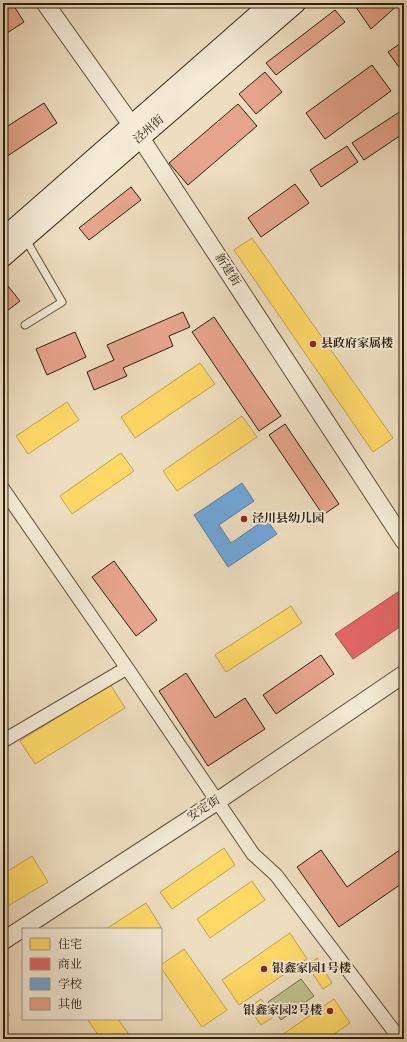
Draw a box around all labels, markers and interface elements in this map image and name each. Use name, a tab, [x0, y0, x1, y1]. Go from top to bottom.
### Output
street label: 泾州街	[131, 112, 167, 146]
street label: 新建街	[212, 251, 244, 289]
place label: 县政府家属楼	[321, 336, 393, 350]
marker: 县政府家属楼	[308, 339, 318, 349]
place label: 泾川县幼儿园	[252, 511, 324, 525]
marker: 泾川县幼儿园	[239, 514, 249, 524]
street label: 安定街	[185, 792, 223, 824]
legend	[22, 928, 162, 1020]
text: 住宅	[58, 937, 82, 951]
text: 商业	[58, 957, 82, 971]
place label: 银鑫家园1号楼	[272, 961, 351, 975]
marker: 银鑫家园1号楼	[259, 964, 269, 974]
text: 学校	[58, 977, 82, 991]
text: 其他	[58, 997, 82, 1011]
place label: 银鑫家园2号楼	[243, 1003, 322, 1017]
marker: 银鑫家园2号楼	[325, 1006, 335, 1016]

